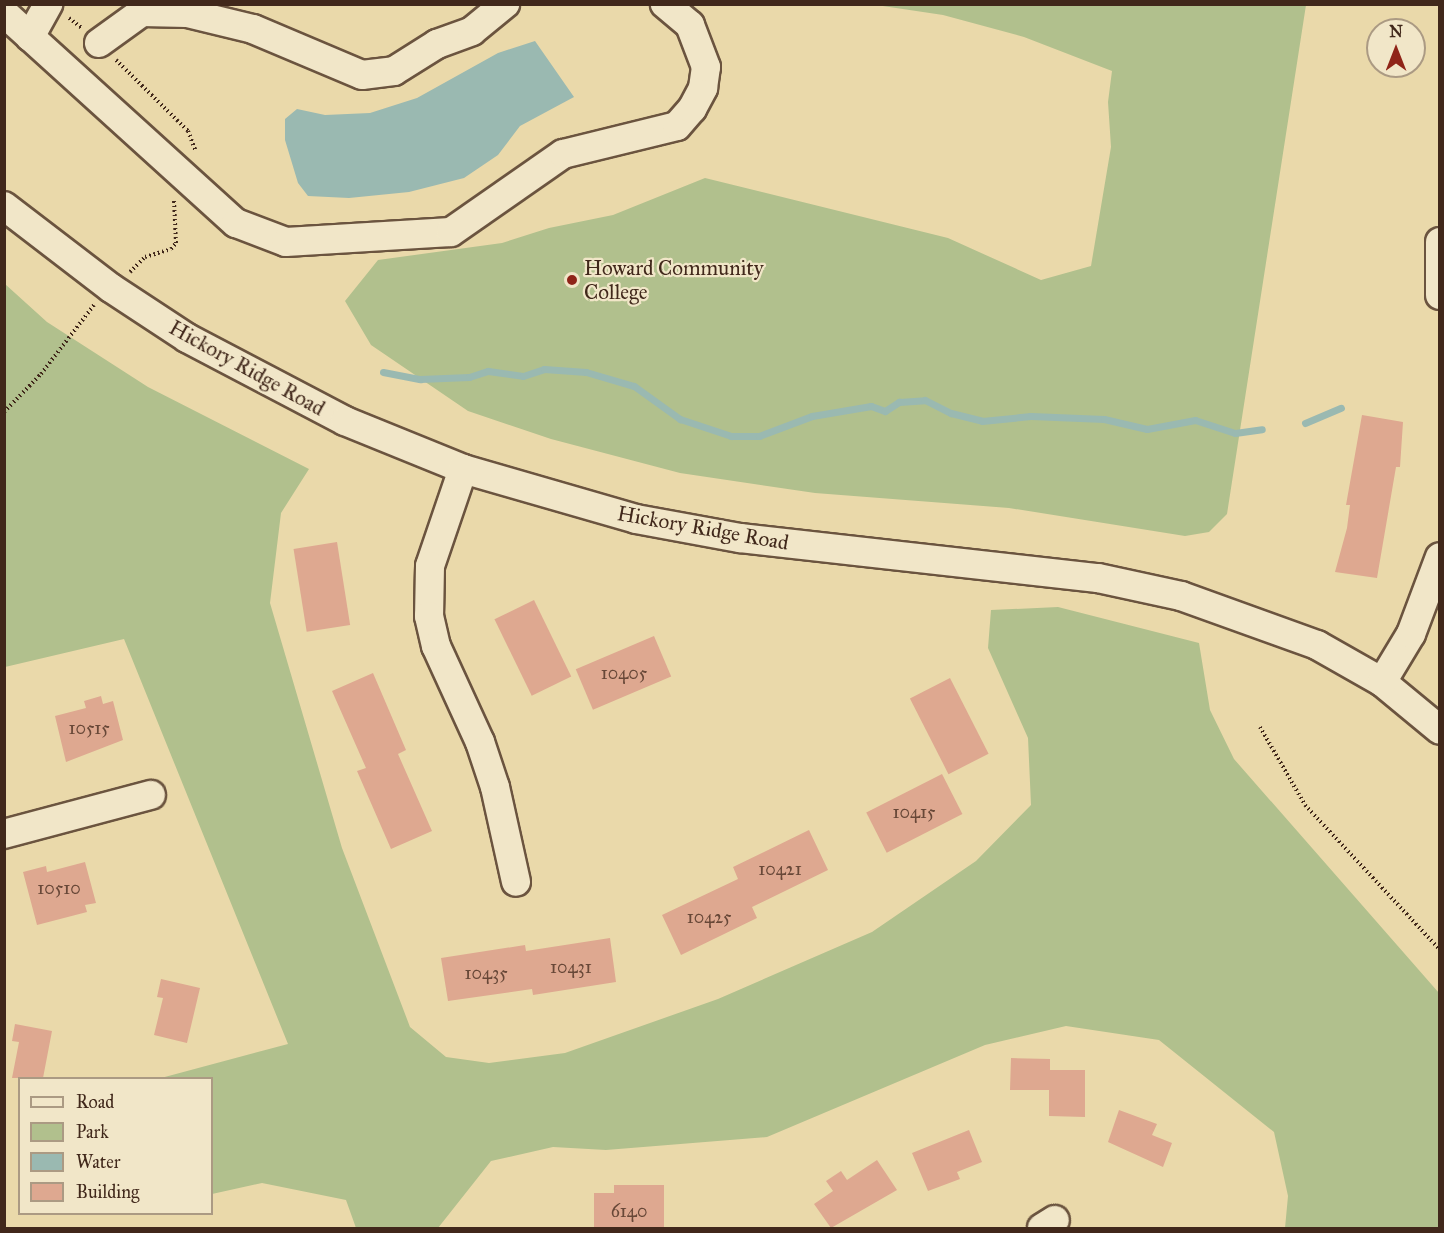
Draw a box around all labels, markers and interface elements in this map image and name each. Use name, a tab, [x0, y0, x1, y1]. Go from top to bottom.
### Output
north arrow	[1366, 18, 1426, 78]
text: N	[1389, 22, 1403, 41]
place label: Howard Community College	[584, 255, 764, 305]
marker: Howard Community College	[565, 273, 579, 287]
street label: Hickory Ridge Road	[165, 315, 329, 421]
street label: Hickory Ridge Road	[615, 500, 791, 556]
house number: 10405	[601, 662, 647, 684]
house number: 10515	[68, 717, 110, 739]
house number: 10415	[893, 801, 935, 823]
house number: 10421	[758, 858, 802, 880]
house number: 10510	[37, 877, 81, 899]
house number: 10425	[687, 906, 731, 928]
house number: 10431	[550, 956, 592, 978]
house number: 10435	[464, 962, 508, 984]
legend	[18, 1077, 213, 1215]
text: Road	[76, 1091, 114, 1113]
text: Park	[76, 1121, 109, 1143]
text: Water	[76, 1151, 120, 1173]
text: Building	[76, 1181, 139, 1203]
house number: 6140	[611, 1200, 647, 1222]

